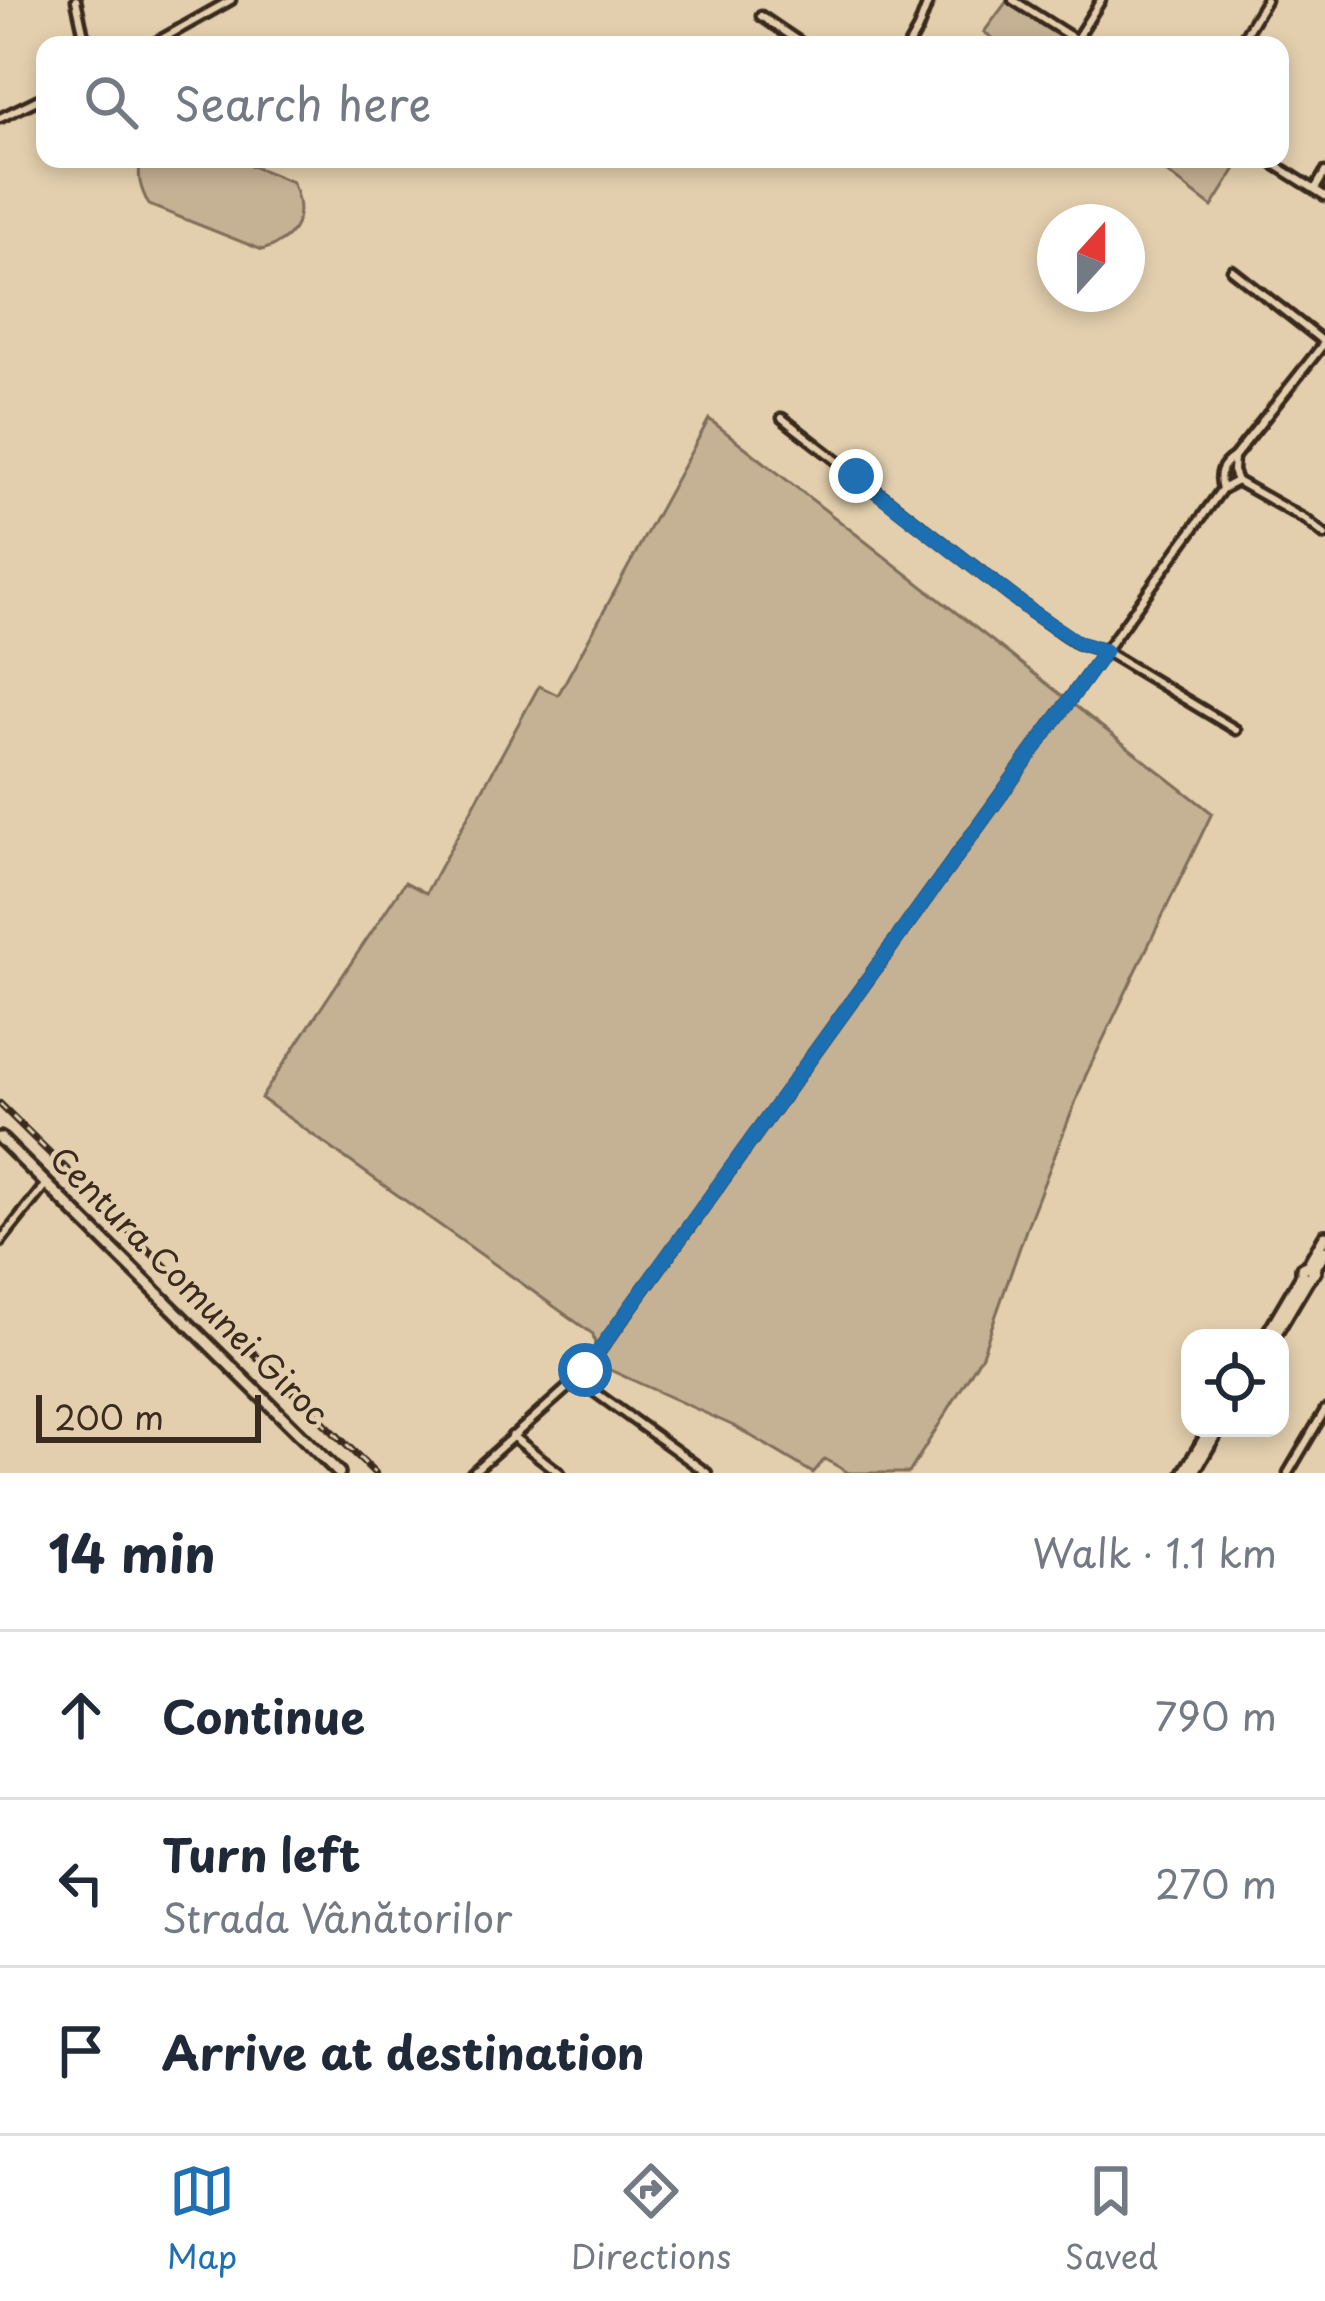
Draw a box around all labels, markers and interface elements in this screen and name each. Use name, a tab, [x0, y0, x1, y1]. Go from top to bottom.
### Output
search box	[36, 36, 1289, 168]
text: Search here	[174, 68, 431, 136]
icon: search	[78, 69, 144, 135]
north arrow	[1037, 204, 1145, 312]
route end	[829, 449, 883, 503]
street label: Centura Comunei Giroc	[39, 1133, 342, 1436]
map controls	[1181, 1329, 1289, 1437]
button: locate	[1181, 1329, 1289, 1437]
route start	[558, 1343, 612, 1397]
scale bar	[36, 1389, 261, 1442]
text: 200 m	[54, 1391, 164, 1441]
text: 14 min	[48, 1513, 216, 1590]
text: Walk · 1.1 km	[1033, 1522, 1277, 1581]
text: Continue	[162, 1681, 365, 1749]
icon: ahead	[48, 1682, 114, 1748]
text: 790 m	[1155, 1685, 1277, 1744]
text: Turn left	[162, 1819, 361, 1887]
icon: left	[48, 1850, 114, 1916]
text: 270 m	[1155, 1853, 1277, 1912]
text: Strada Vânătorilor	[162, 1887, 512, 1946]
text: Arrive at destination	[162, 2017, 645, 2085]
icon: arrive	[48, 2018, 114, 2084]
tab: Map	[167, 2158, 237, 2280]
tab: Directions	[571, 2158, 731, 2280]
tab: Saved	[1065, 2158, 1158, 2280]

